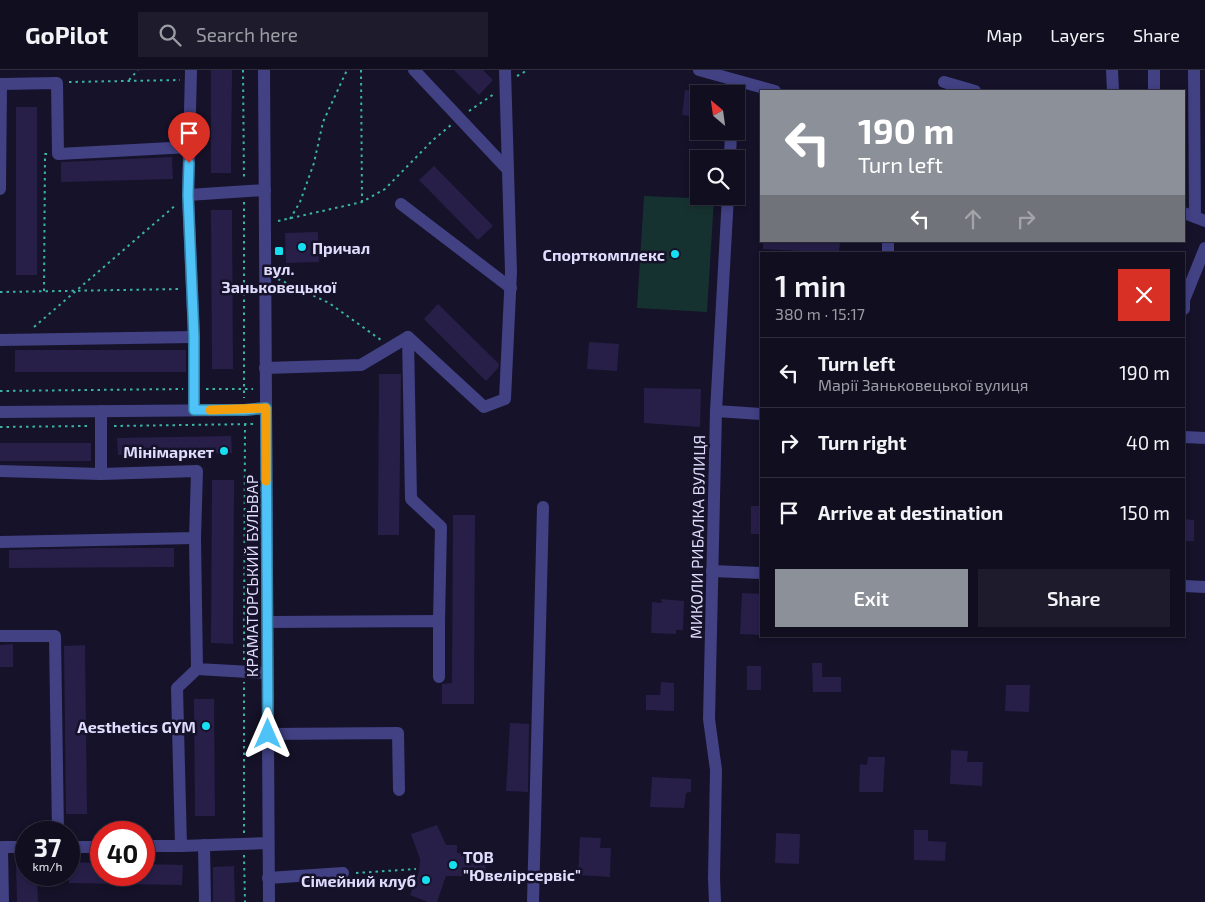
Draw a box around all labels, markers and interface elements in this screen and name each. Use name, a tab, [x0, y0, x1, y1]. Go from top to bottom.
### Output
search box	[138, 12, 488, 57]
text: GoPilot	[25, 20, 108, 49]
icon: search	[156, 21, 184, 49]
text: Search here	[196, 23, 298, 46]
text: Map	[986, 24, 1022, 46]
text: Layers	[1050, 24, 1105, 46]
text: Share	[1133, 24, 1180, 46]
north arrow	[690, 85, 745, 140]
map controls	[690, 85, 745, 205]
text: 190 m	[858, 109, 954, 151]
icon: left	[775, 110, 840, 175]
pin	[168, 112, 210, 163]
icon: arrive	[175, 119, 203, 147]
button: search	[690, 150, 745, 205]
text: Turn left	[858, 151, 943, 177]
icon: left	[906, 205, 934, 233]
icon: ahead	[959, 205, 987, 233]
icon: right	[1012, 205, 1040, 233]
place label: Причал	[312, 238, 370, 257]
marker: Причал	[296, 241, 308, 253]
marker: вул. Заньковецької	[273, 245, 285, 257]
place label: Спорткомплекс	[543, 245, 665, 264]
marker: Спорткомплекс	[669, 248, 681, 260]
place label: вул. Заньковецької	[222, 259, 337, 296]
text: 1 min	[775, 267, 846, 303]
button: close	[1118, 269, 1170, 321]
text: 380 m · 15:17	[775, 304, 865, 323]
text: Turn left	[818, 352, 895, 375]
icon: left	[775, 359, 803, 387]
text: 190 m	[1119, 361, 1170, 384]
text: Марії Заньковецької вулиця	[818, 375, 1028, 394]
icon: right	[775, 429, 803, 457]
text: Turn right	[818, 431, 906, 454]
text: 40 m	[1126, 431, 1170, 454]
street label: МИКОЛИ РИБАЛКА ВУЛИЦЯ	[686, 435, 708, 639]
place label: Мінімаркет	[123, 442, 214, 461]
marker: Мінімаркет	[218, 445, 230, 457]
street label: КРАМАТОРСЬКИЙ БУЛЬВАР	[242, 475, 261, 677]
icon: arrive	[775, 499, 803, 527]
text: Arrive at destination	[818, 501, 1003, 524]
text: 150 m	[1120, 501, 1170, 524]
button: Exit	[775, 569, 968, 627]
button: Share	[978, 569, 1170, 627]
position arrow	[241, 707, 293, 759]
place label: Aesthetics GYM	[77, 717, 196, 736]
marker: Aesthetics GYM	[200, 720, 212, 732]
speed limit sign: 40	[90, 821, 155, 886]
text: 37	[34, 832, 61, 862]
place label: ТОВ "Ювелірсервіс"	[463, 847, 581, 884]
text: km/h	[33, 859, 62, 873]
marker: ТОВ "Ювелірсервіс"	[447, 859, 459, 871]
place label: Сімейний клуб	[301, 871, 416, 890]
marker: Сімейний клуб	[420, 874, 432, 886]

